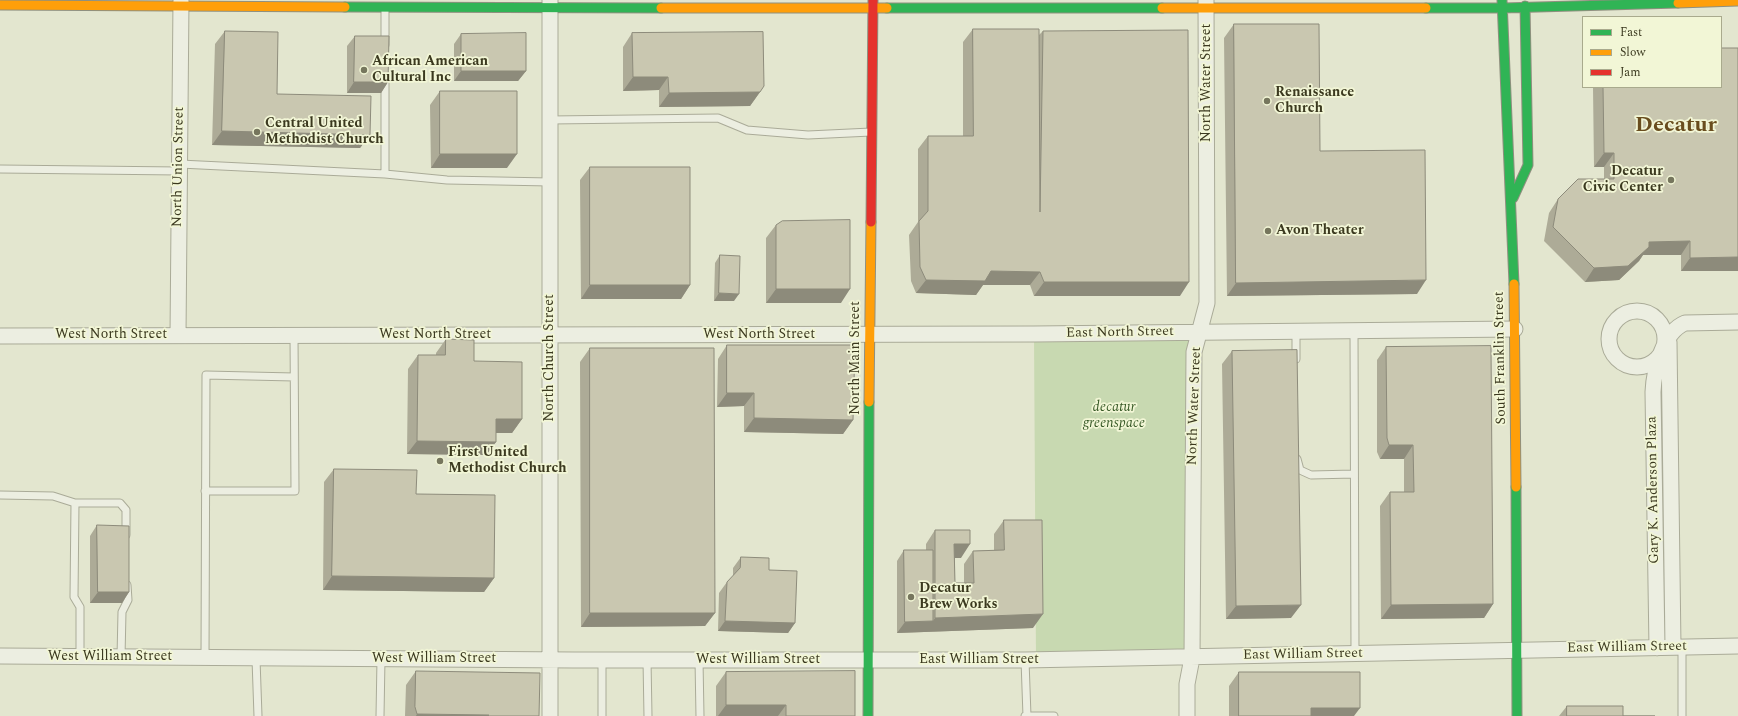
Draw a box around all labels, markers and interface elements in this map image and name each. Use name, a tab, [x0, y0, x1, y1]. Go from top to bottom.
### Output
legend	[1582, 16, 1722, 88]
text: Fast	[1620, 23, 1642, 42]
street label: North Water Street	[1199, 24, 1215, 142]
text: Slow	[1620, 43, 1645, 62]
place label: African American Cultural Inc	[372, 54, 488, 86]
text: Jam	[1620, 63, 1641, 82]
marker: African American Cultural Inc	[359, 65, 369, 75]
place label: Renaissance Church	[1275, 85, 1354, 118]
marker: Renaissance Church	[1262, 96, 1272, 106]
street label: North Union Street	[170, 107, 188, 227]
district label: Decatur	[1635, 114, 1717, 140]
place label: Central United Methodist Church	[265, 116, 384, 148]
marker: Central United Methodist Church	[252, 127, 262, 137]
place label: Decatur Civic Center	[1583, 164, 1663, 196]
marker: Decatur Civic Center	[1666, 175, 1676, 185]
place label: Avon Theater	[1276, 223, 1364, 239]
marker: Avon Theater	[1263, 226, 1273, 236]
street label: South Franklin Street	[1491, 291, 1511, 425]
street label: North Church Street	[542, 294, 558, 422]
street label: North Main Street	[848, 301, 864, 415]
street label: East North Street	[1066, 324, 1174, 342]
street label: West North Street	[55, 327, 167, 343]
street label: West North Street	[379, 327, 491, 343]
street label: West North Street	[703, 327, 815, 343]
street label: North Water Street	[1185, 346, 1205, 466]
park label: decatur greenspace	[1083, 400, 1145, 432]
street label: Gary K. Anderson Plaza	[1644, 416, 1664, 564]
place label: First United Methodist Church	[448, 445, 567, 478]
marker: First United Methodist Church	[435, 456, 445, 466]
place label: Decatur Brew Works	[919, 581, 998, 614]
marker: Decatur Brew Works	[906, 592, 916, 602]
street label: East William Street	[1567, 639, 1687, 657]
street label: East William Street	[1243, 646, 1363, 664]
street label: West William Street	[48, 649, 172, 665]
street label: West William Street	[372, 651, 496, 667]
street label: West William Street	[696, 652, 820, 668]
street label: East William Street	[919, 652, 1039, 668]

